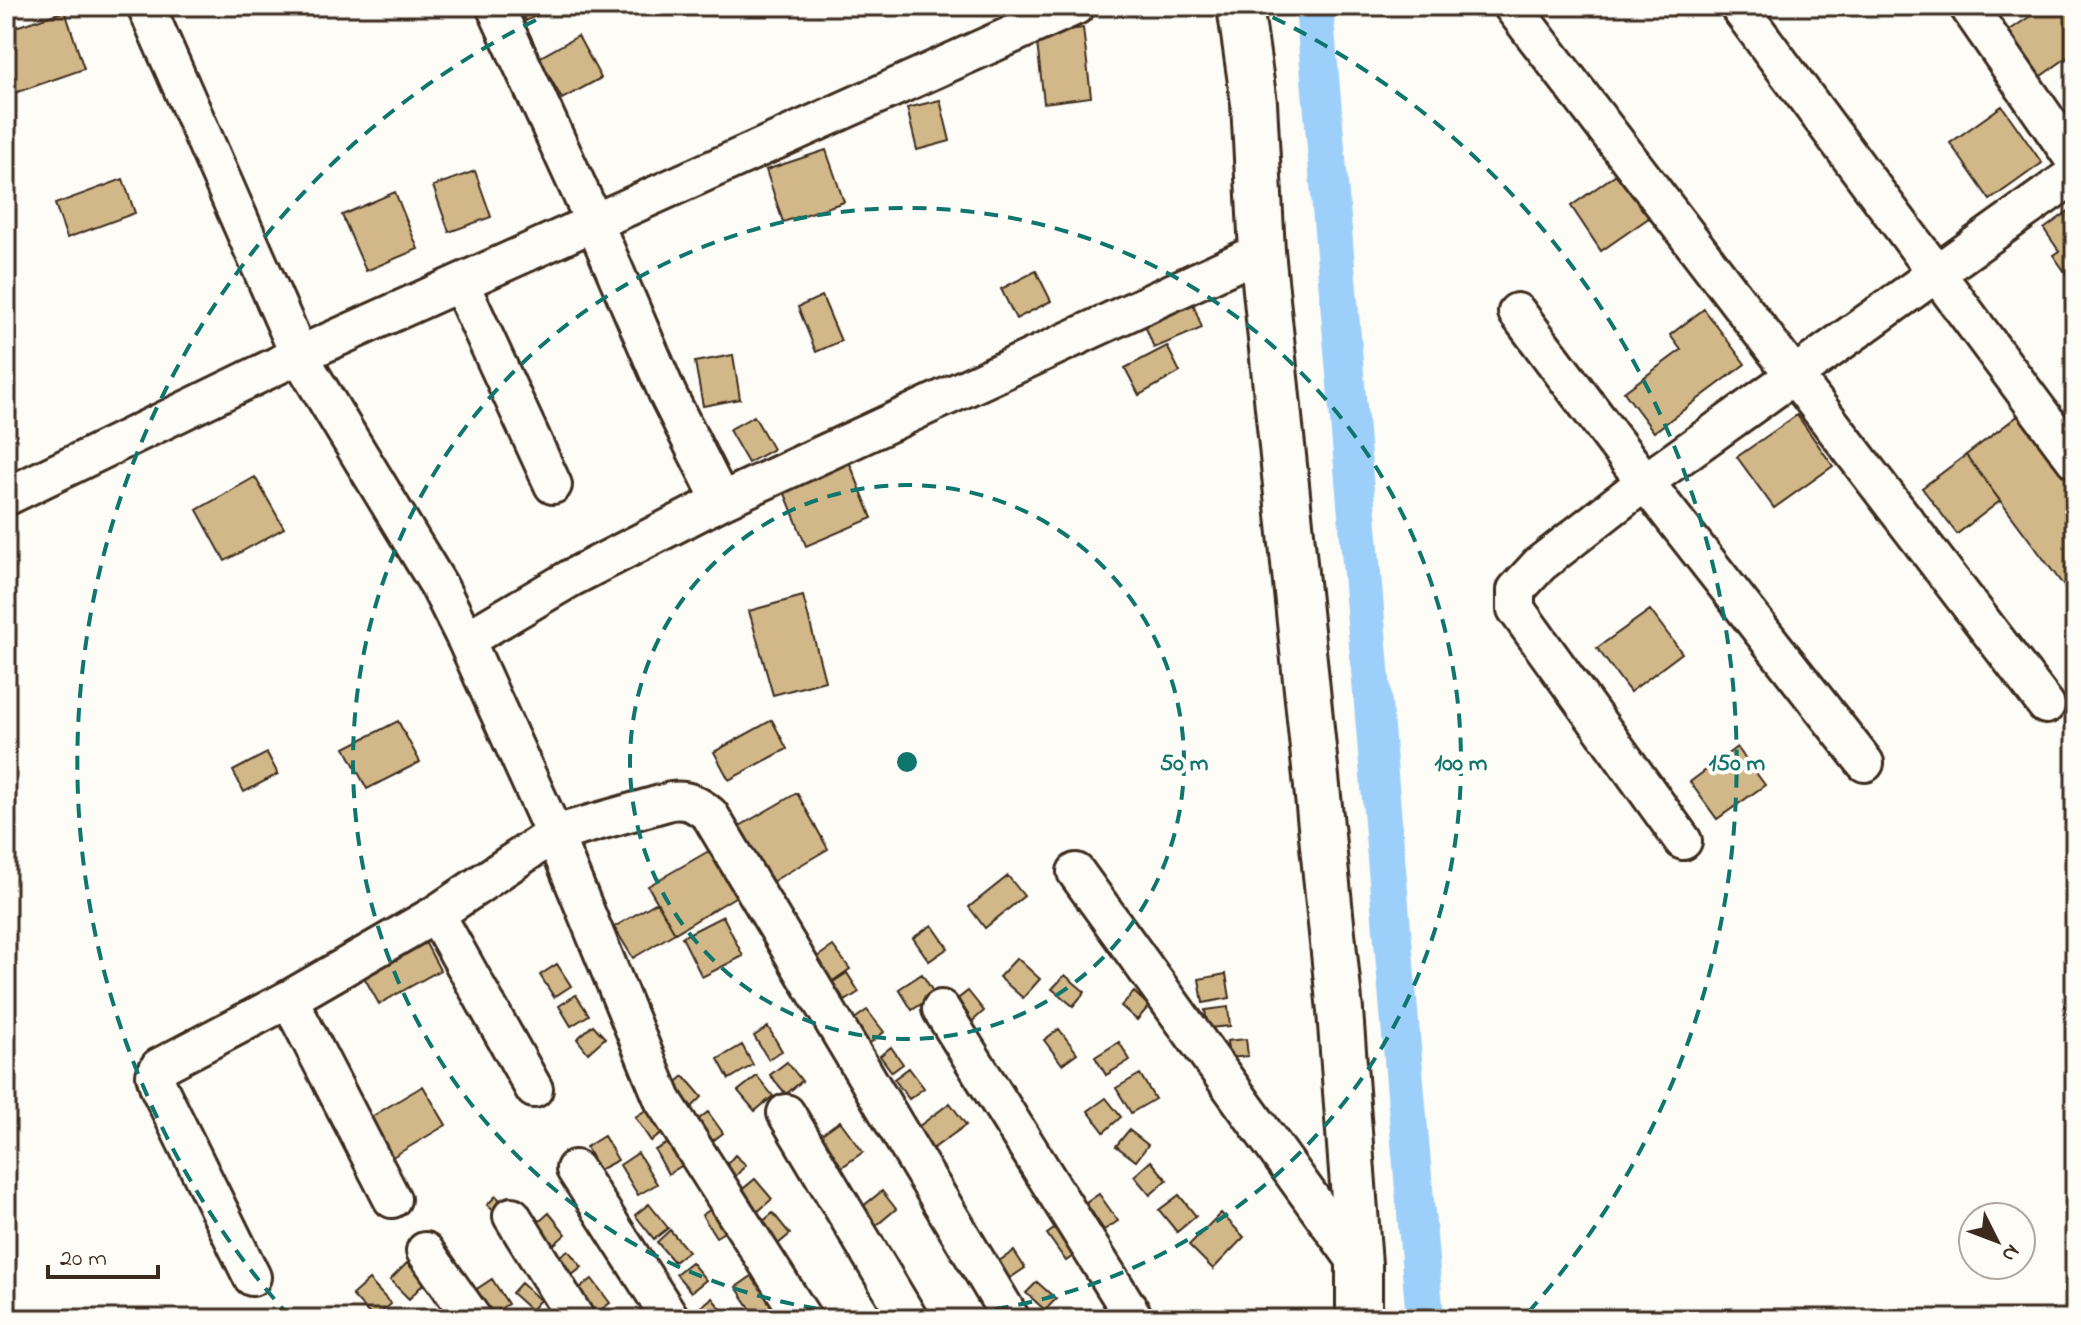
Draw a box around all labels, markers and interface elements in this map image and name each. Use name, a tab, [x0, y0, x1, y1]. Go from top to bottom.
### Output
text: 50 m	[1160, 747, 1209, 782]
text: 100 m	[1435, 747, 1488, 782]
text: 150 m	[1709, 747, 1766, 782]
centre of rings	[893, 748, 921, 776]
north arrow	[1957, 1201, 2037, 1281]
scale bar	[48, 1229, 158, 1279]
text: N	[1993, 1236, 2026, 1269]
text: 20 m	[60, 1242, 107, 1277]

